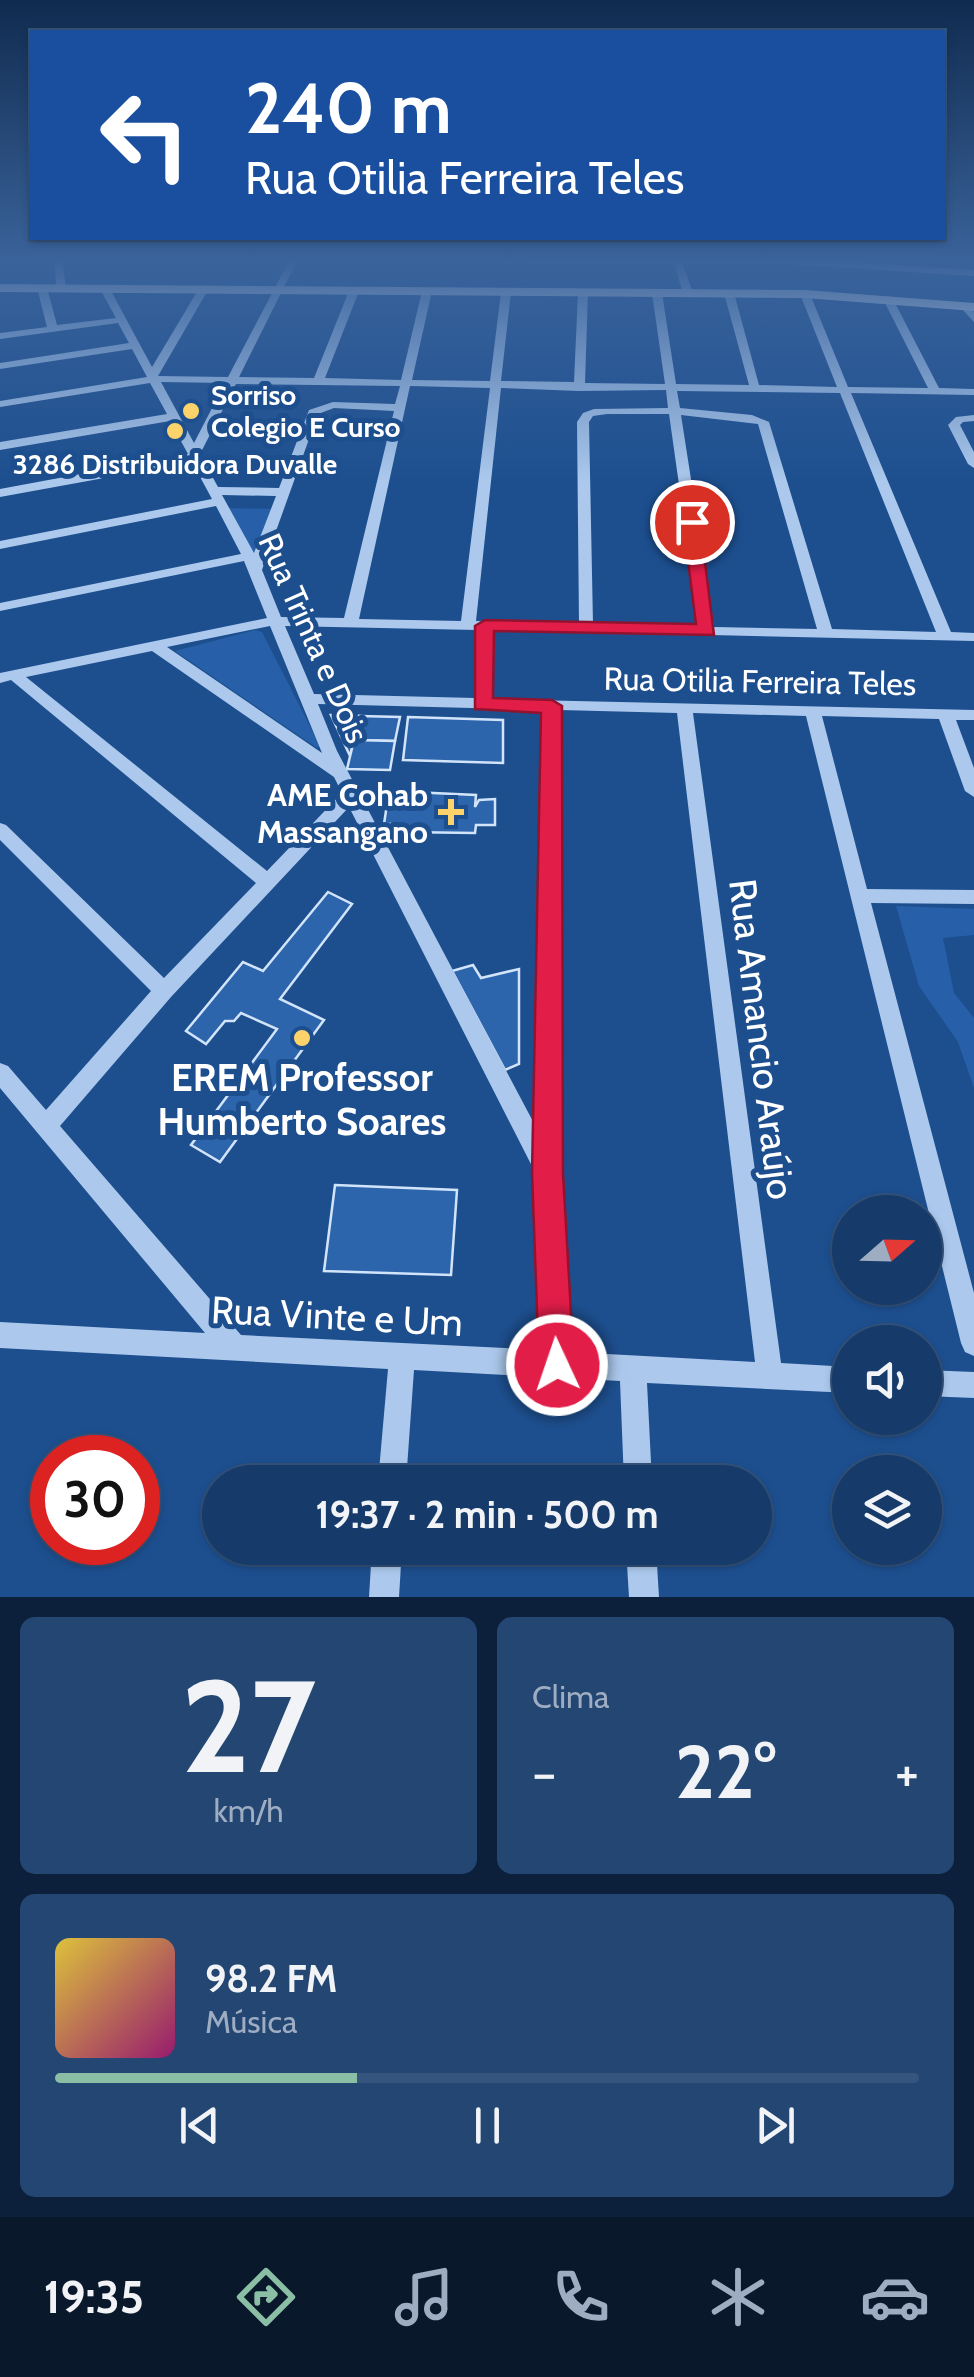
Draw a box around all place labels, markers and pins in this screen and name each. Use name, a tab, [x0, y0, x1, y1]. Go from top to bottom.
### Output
place label: Sorriso Colegio E Curso	[211, 378, 401, 444]
marker: Sorriso Colegio E Curso	[180, 400, 202, 422]
marker: 3286 Distribuidora Duvalle	[164, 420, 186, 442]
place label: 3286 Distribuidora Duvalle	[13, 447, 337, 481]
pin	[650, 480, 735, 565]
place label: AME Cohab Massangano	[257, 775, 428, 851]
marker: AME Cohab Massangano	[438, 799, 464, 825]
marker: EREM Professor Humberto Soares	[291, 1027, 313, 1049]
place label: EREM Professor Humberto Soares	[158, 1054, 446, 1145]

